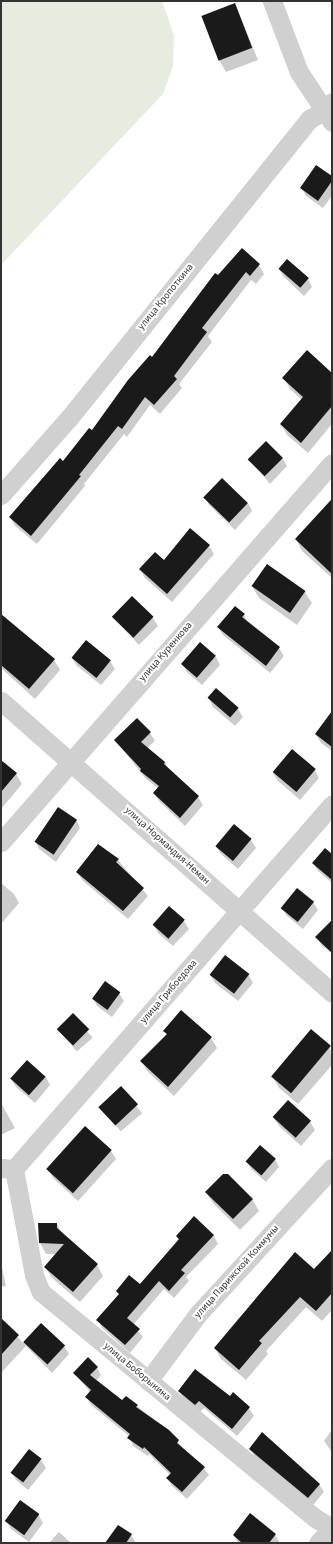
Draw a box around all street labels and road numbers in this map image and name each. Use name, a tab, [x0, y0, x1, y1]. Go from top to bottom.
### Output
street label: улица Кропоткина	[136, 262, 196, 332]
street label: улица Куренкова	[137, 620, 195, 684]
street label: улица Нормандия-Неман	[122, 805, 212, 887]
street label: улица Грибоедова	[138, 958, 200, 1026]
street label: улица Парижской Коммуны	[192, 1223, 282, 1321]
street label: улица Боборыкина	[101, 1340, 173, 1404]

